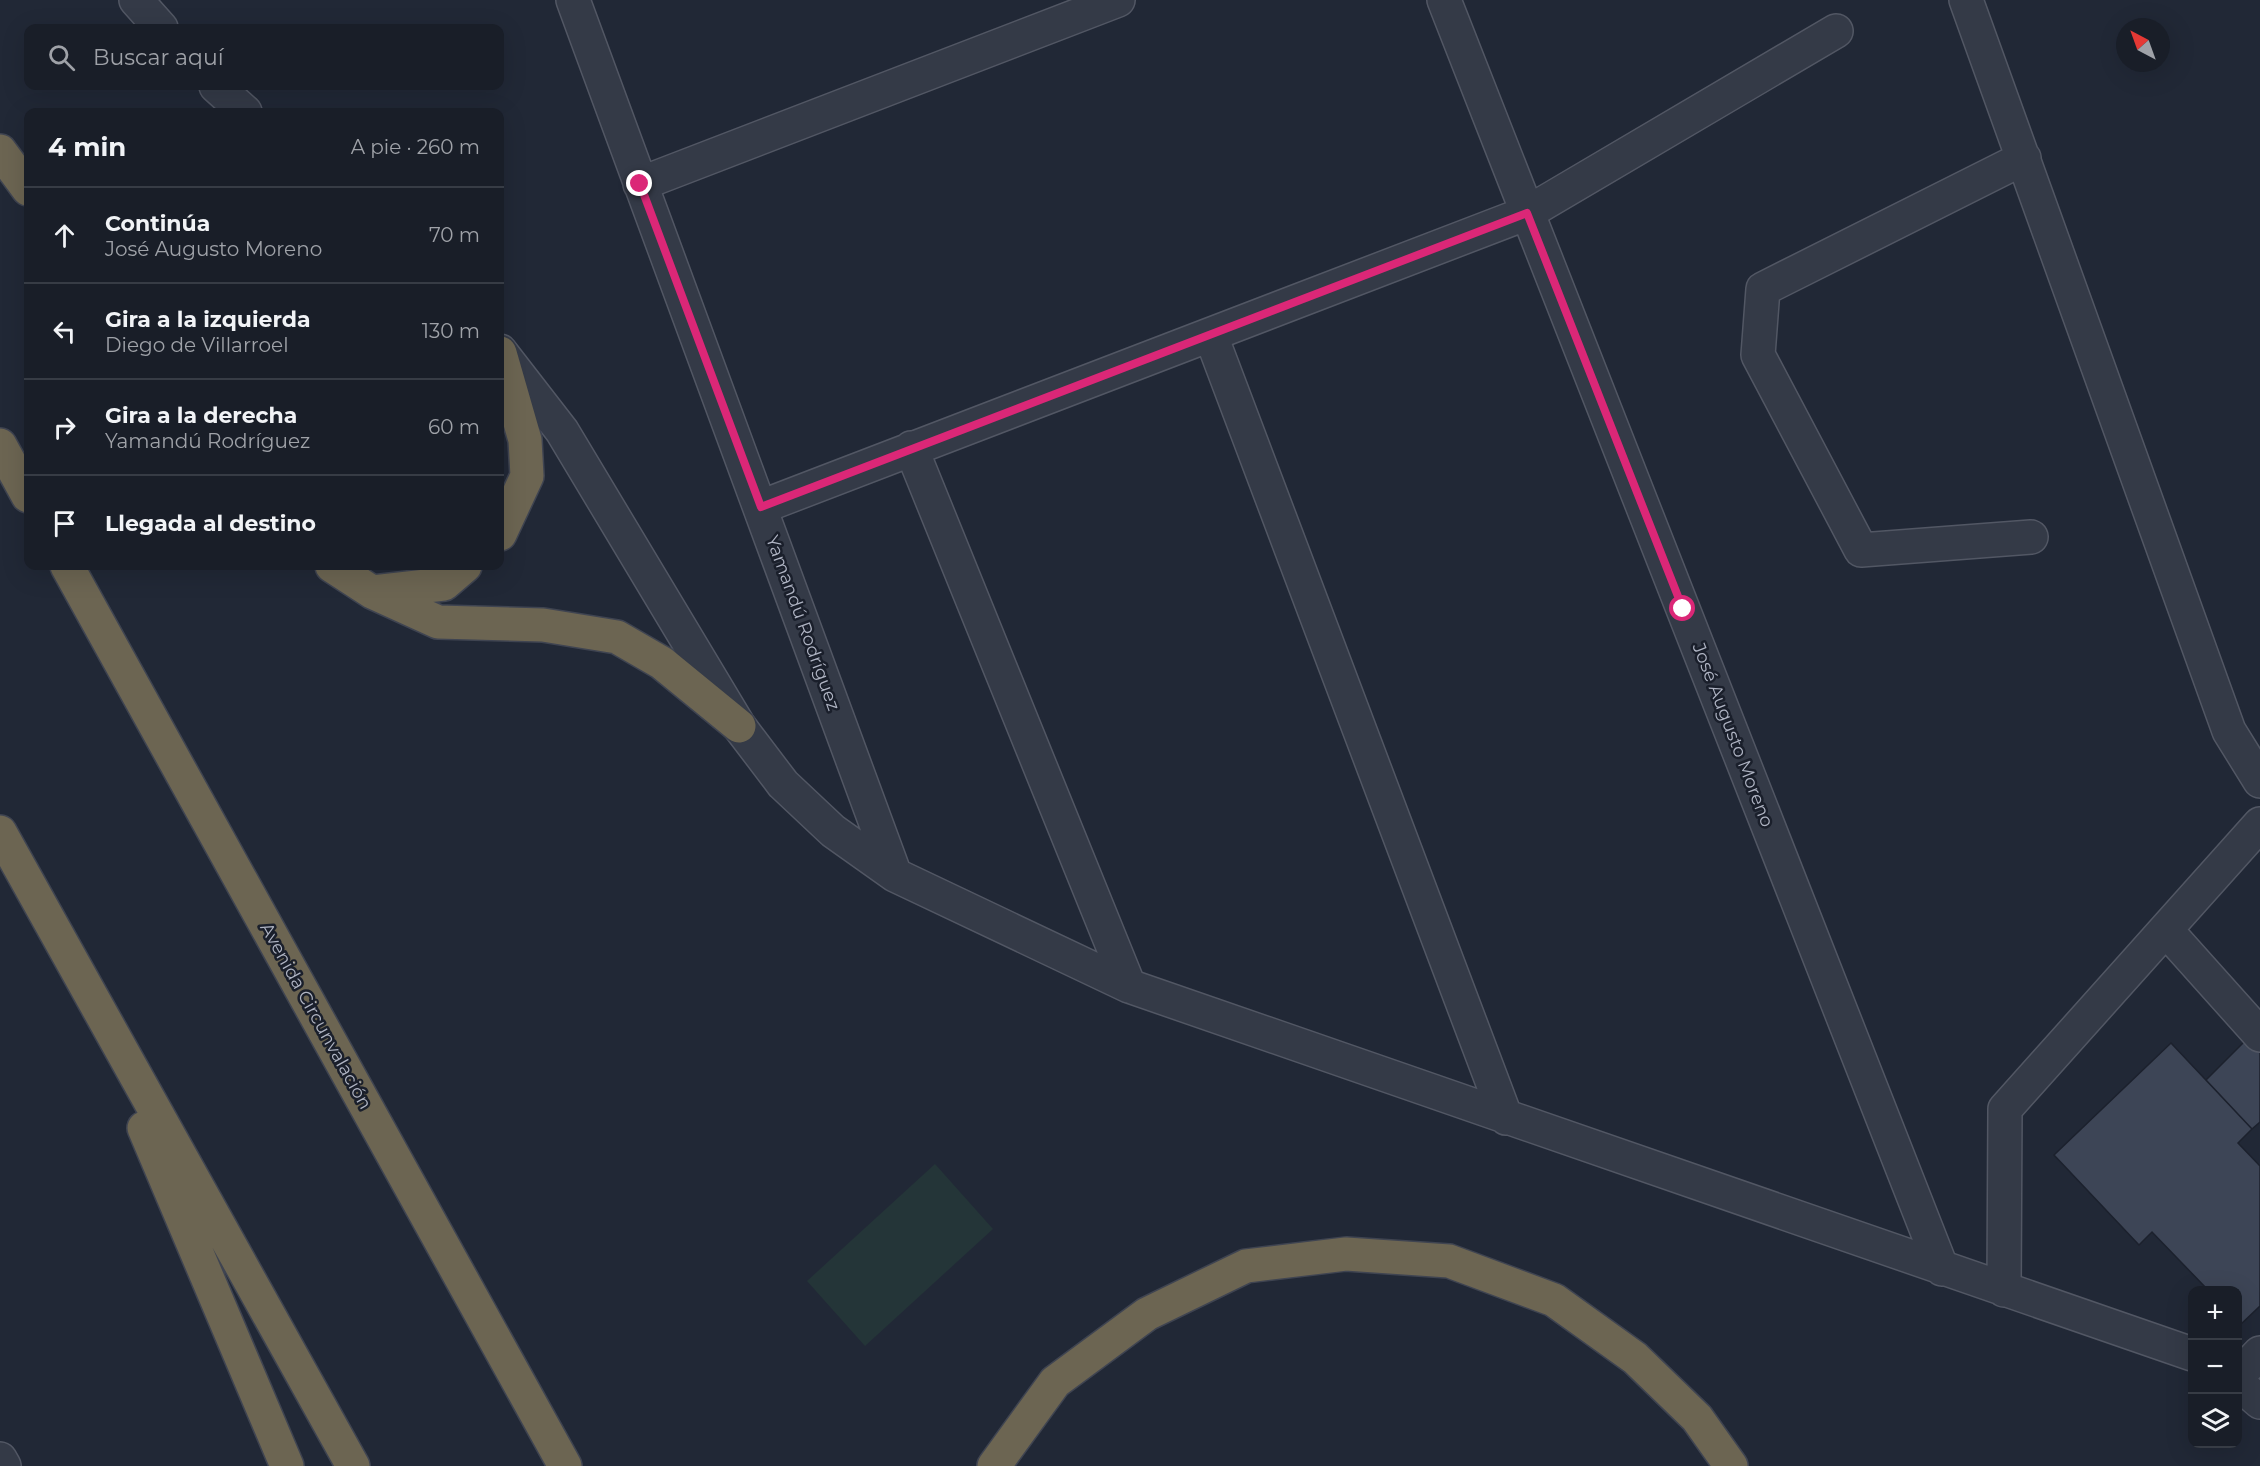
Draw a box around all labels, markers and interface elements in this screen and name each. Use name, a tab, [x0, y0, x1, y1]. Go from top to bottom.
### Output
north arrow	[2116, 18, 2170, 72]
search box	[24, 24, 504, 90]
icon: search	[45, 41, 78, 74]
text: Buscar aquí	[93, 44, 224, 71]
text: 4 min	[48, 131, 126, 163]
text: A pie · 260 m	[351, 135, 480, 159]
route end	[626, 170, 652, 196]
text: Continúa	[105, 210, 210, 237]
icon: ahead	[48, 219, 81, 252]
text: 70 m	[429, 223, 480, 247]
text: José Augusto Moreno	[105, 237, 322, 261]
text: Gira a la izquierda	[105, 306, 311, 333]
icon: left	[48, 315, 81, 348]
text: 130 m	[422, 319, 480, 343]
text: Diego de Villarroel	[105, 333, 289, 357]
text: Gira a la derecha	[105, 402, 297, 429]
icon: right	[48, 411, 81, 444]
text: 60 m	[428, 415, 480, 439]
text: Yamandú Rodríguez	[105, 429, 310, 453]
icon: arrive	[48, 507, 81, 540]
text: Llegada al destino	[105, 510, 316, 537]
street label: Yamandú Rodríguez	[761, 532, 845, 714]
route start	[1669, 595, 1695, 621]
street label: José Augusto Moreno	[1687, 639, 1778, 830]
street label: Avenida Circunvalación	[255, 919, 377, 1113]
map controls	[2188, 1286, 2242, 1448]
button: +	[2188, 1286, 2242, 1340]
button: −	[2188, 1340, 2242, 1394]
button: layers	[2188, 1394, 2242, 1448]

